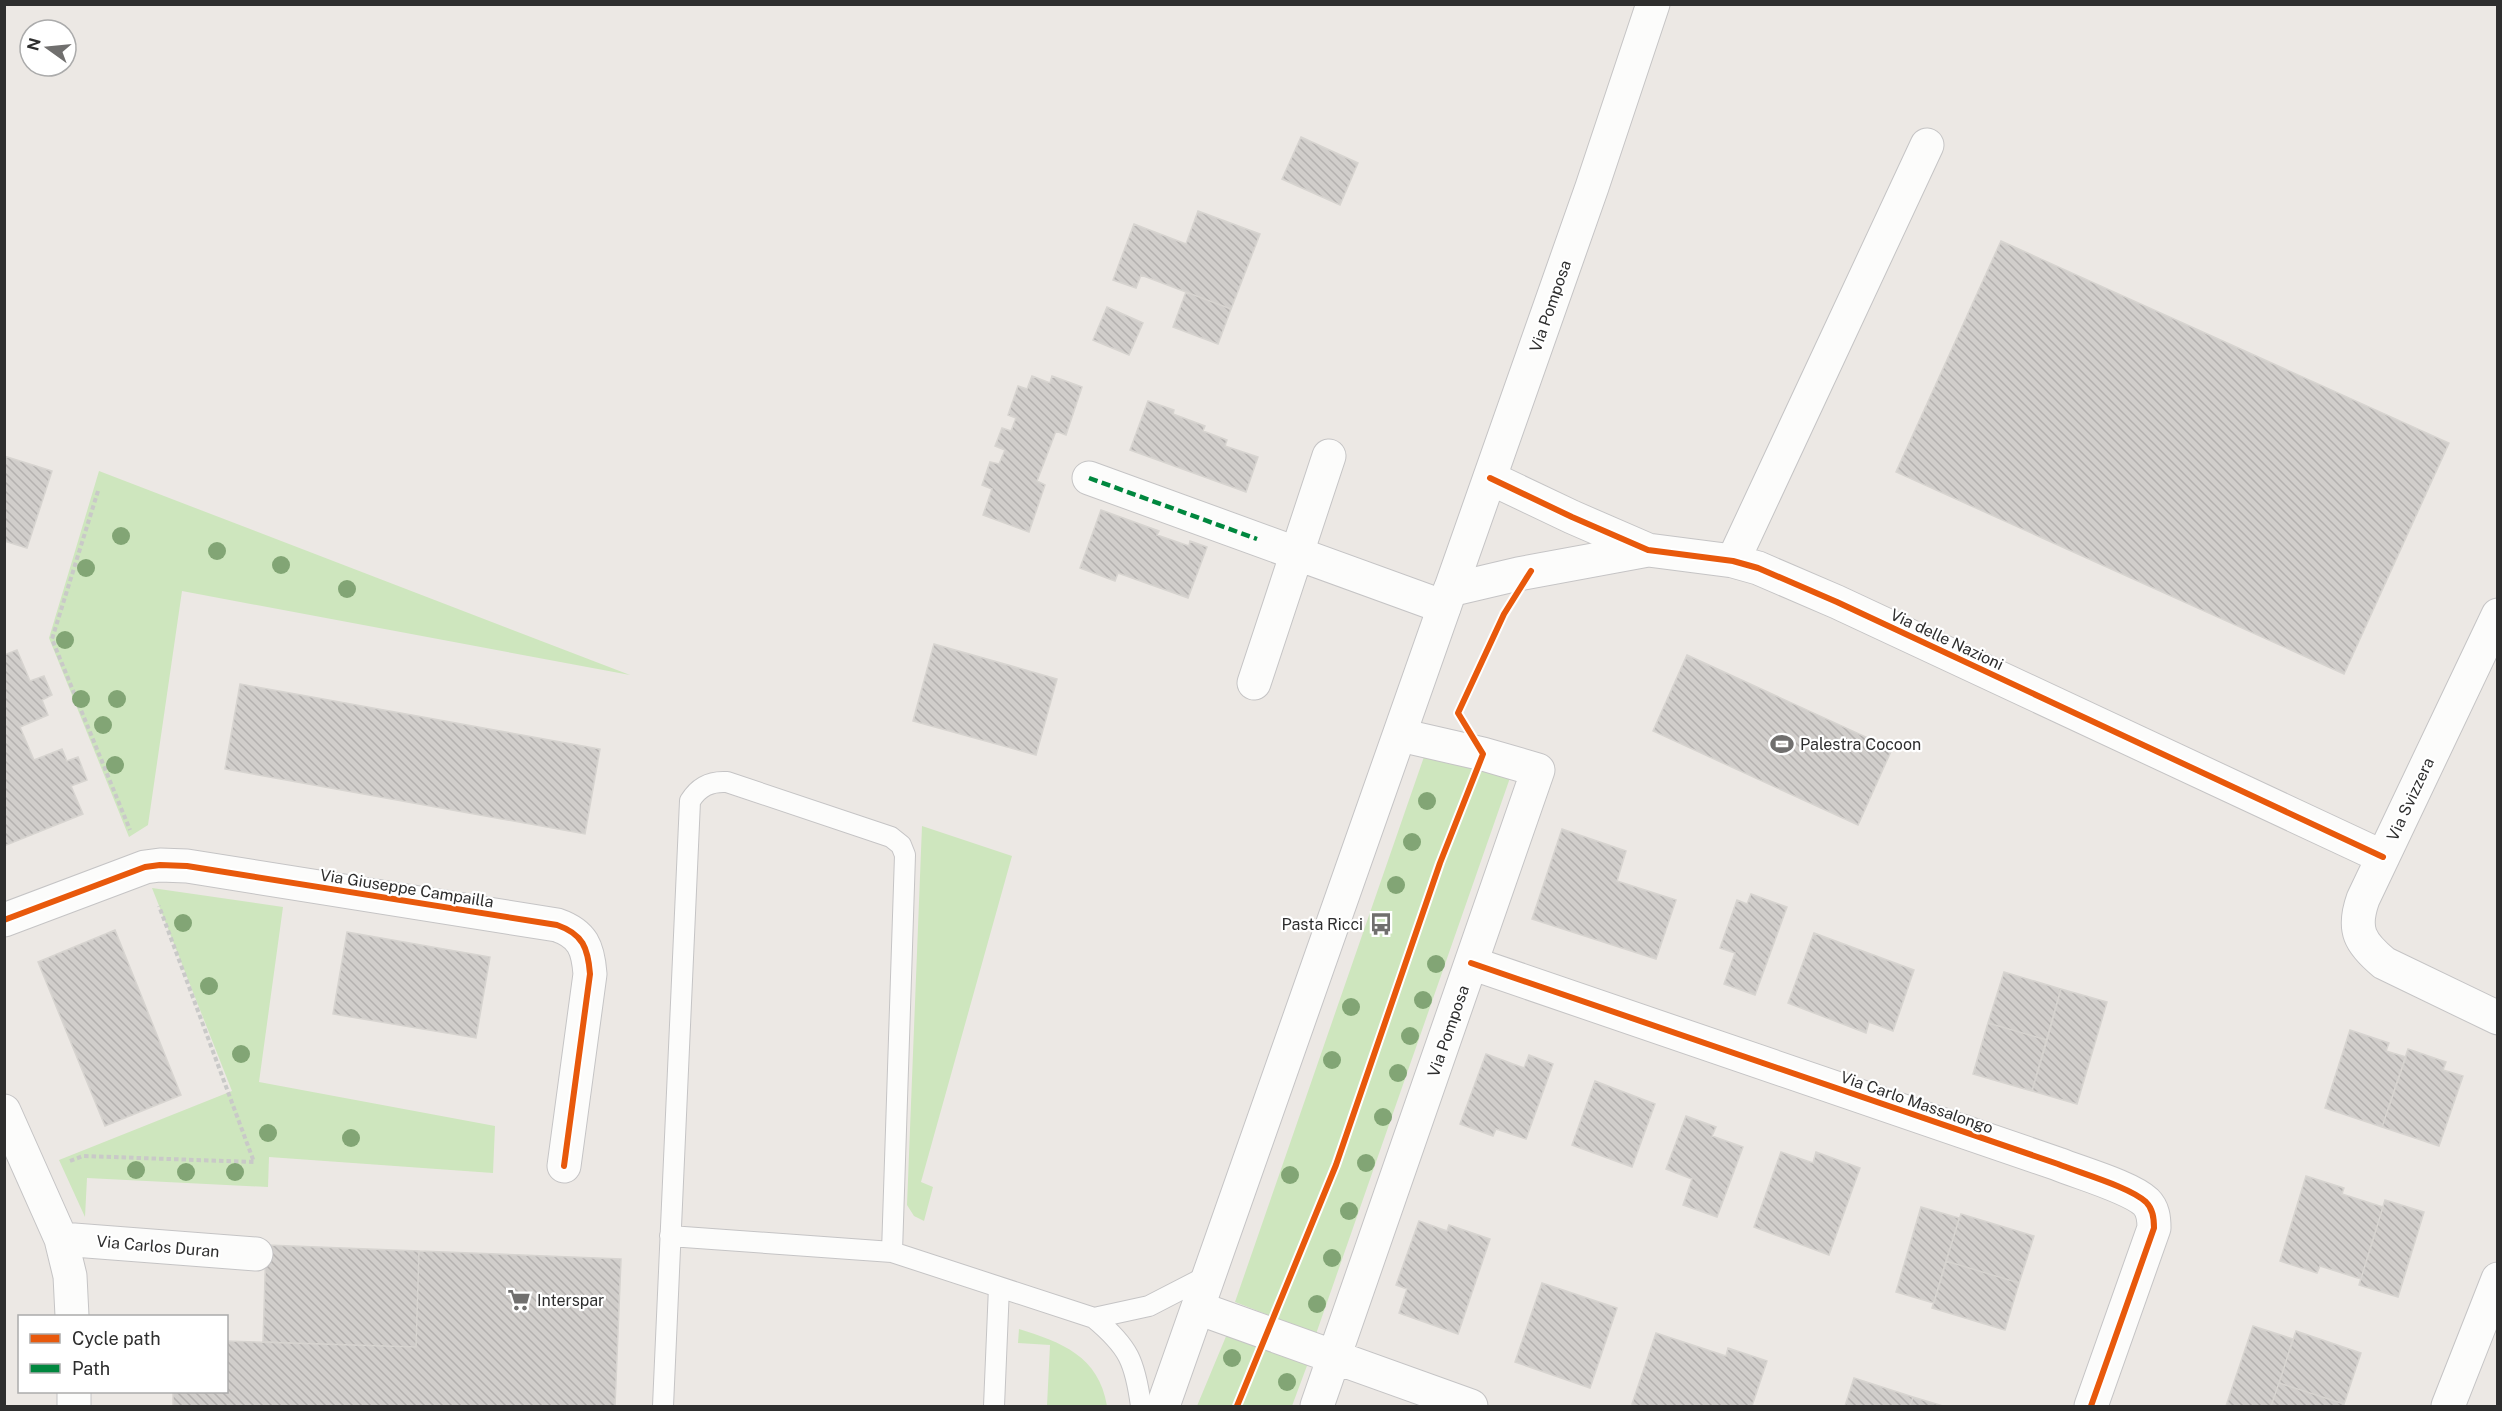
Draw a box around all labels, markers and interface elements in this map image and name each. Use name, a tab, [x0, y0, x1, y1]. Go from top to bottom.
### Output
north arrow	[18, 18, 78, 78]
text: N	[23, 36, 45, 53]
street label: Via Pomposa	[1526, 258, 1575, 355]
street label: Via delle Nazioni	[1887, 605, 2006, 674]
sports icon: Palestra Cocoon	[1769, 731, 1795, 757]
place label: Palestra Cocoon	[1800, 735, 1921, 754]
street label: Via Svizzera	[2383, 755, 2438, 844]
street label: Via Giuseppe Campailla	[319, 865, 495, 912]
bus stop icon: Pasta Ricci	[1368, 911, 1394, 937]
place label: Pasta Ricci	[1282, 915, 1363, 934]
street label: Via Pomposa	[1424, 983, 1473, 1080]
street label: Via Carlo Massalongo	[1838, 1067, 1996, 1138]
street label: Via Carlos Duran	[96, 1232, 220, 1261]
supermarket icon: Interspar	[506, 1287, 532, 1313]
place label: Interspar	[537, 1291, 604, 1310]
legend	[18, 1315, 228, 1393]
text: Cycle path	[72, 1328, 161, 1349]
text: Path	[72, 1358, 110, 1379]

